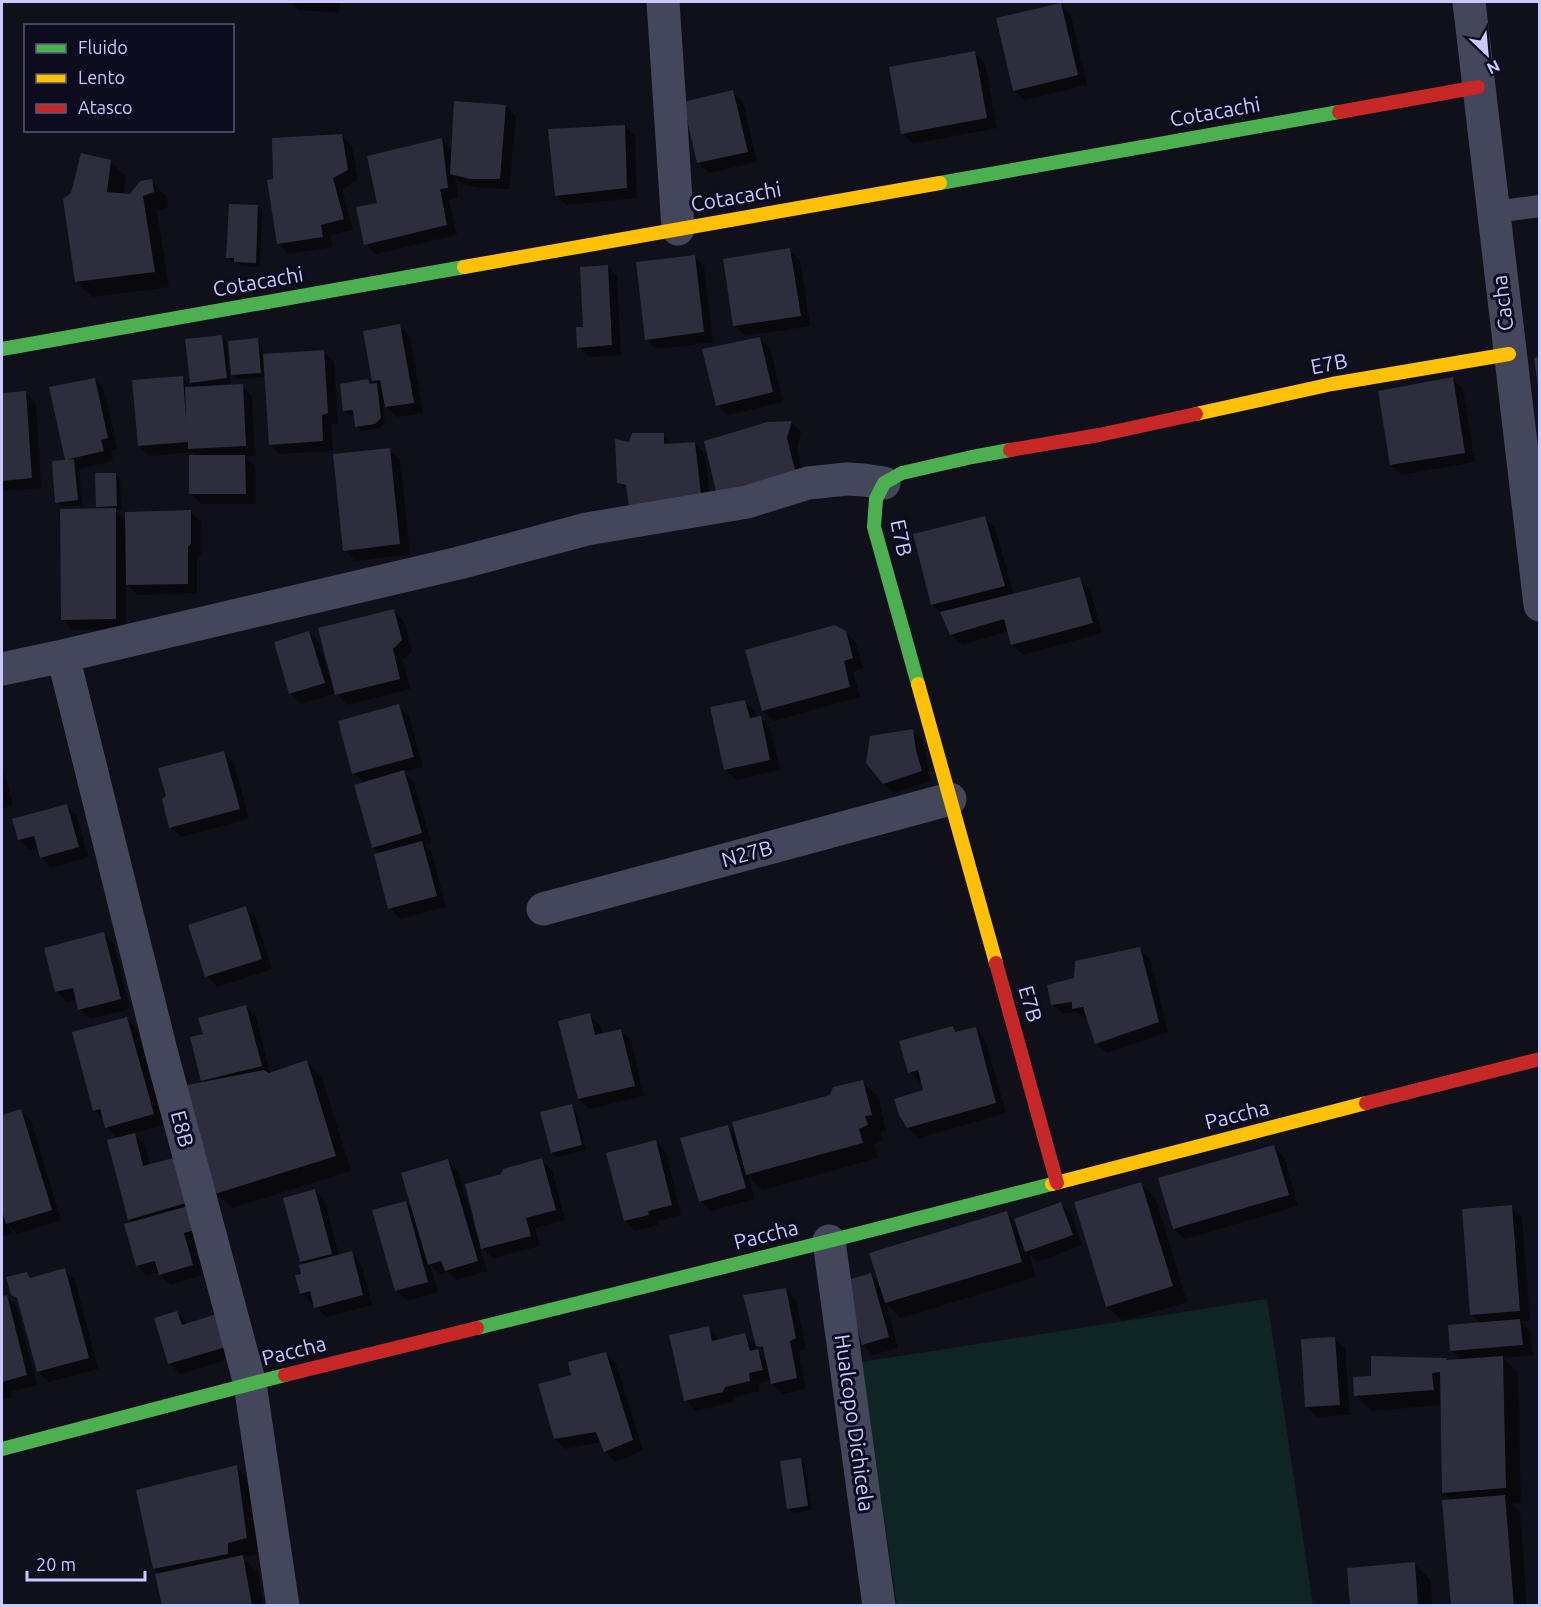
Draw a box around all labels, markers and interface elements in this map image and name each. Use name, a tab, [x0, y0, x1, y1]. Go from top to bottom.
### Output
legend	[24, 24, 234, 132]
north arrow	[1457, 24, 1517, 84]
text: Fluido	[78, 37, 128, 57]
text: N	[1484, 57, 1503, 78]
text: Lento	[78, 67, 125, 87]
street label: Cotacachi	[1168, 91, 1262, 131]
text: Atasco	[78, 97, 133, 117]
street label: Cotacachi	[689, 176, 783, 216]
street label: Cotacachi	[211, 261, 305, 301]
street label: Cacha	[1487, 274, 1517, 332]
street label: E7B	[1308, 348, 1349, 378]
street label: E7B	[886, 517, 918, 558]
street label: N27B	[719, 835, 775, 871]
street label: E7B	[1014, 983, 1048, 1025]
street label: Paccha	[1202, 1094, 1271, 1134]
street label: E8B	[167, 1108, 199, 1150]
street label: Paccha	[731, 1214, 800, 1254]
street label: Paccha	[259, 1330, 328, 1370]
street label: Hualcopo Dichicela	[831, 1333, 879, 1513]
scale bar	[27, 1544, 146, 1582]
text: 20 m	[36, 1554, 76, 1574]

